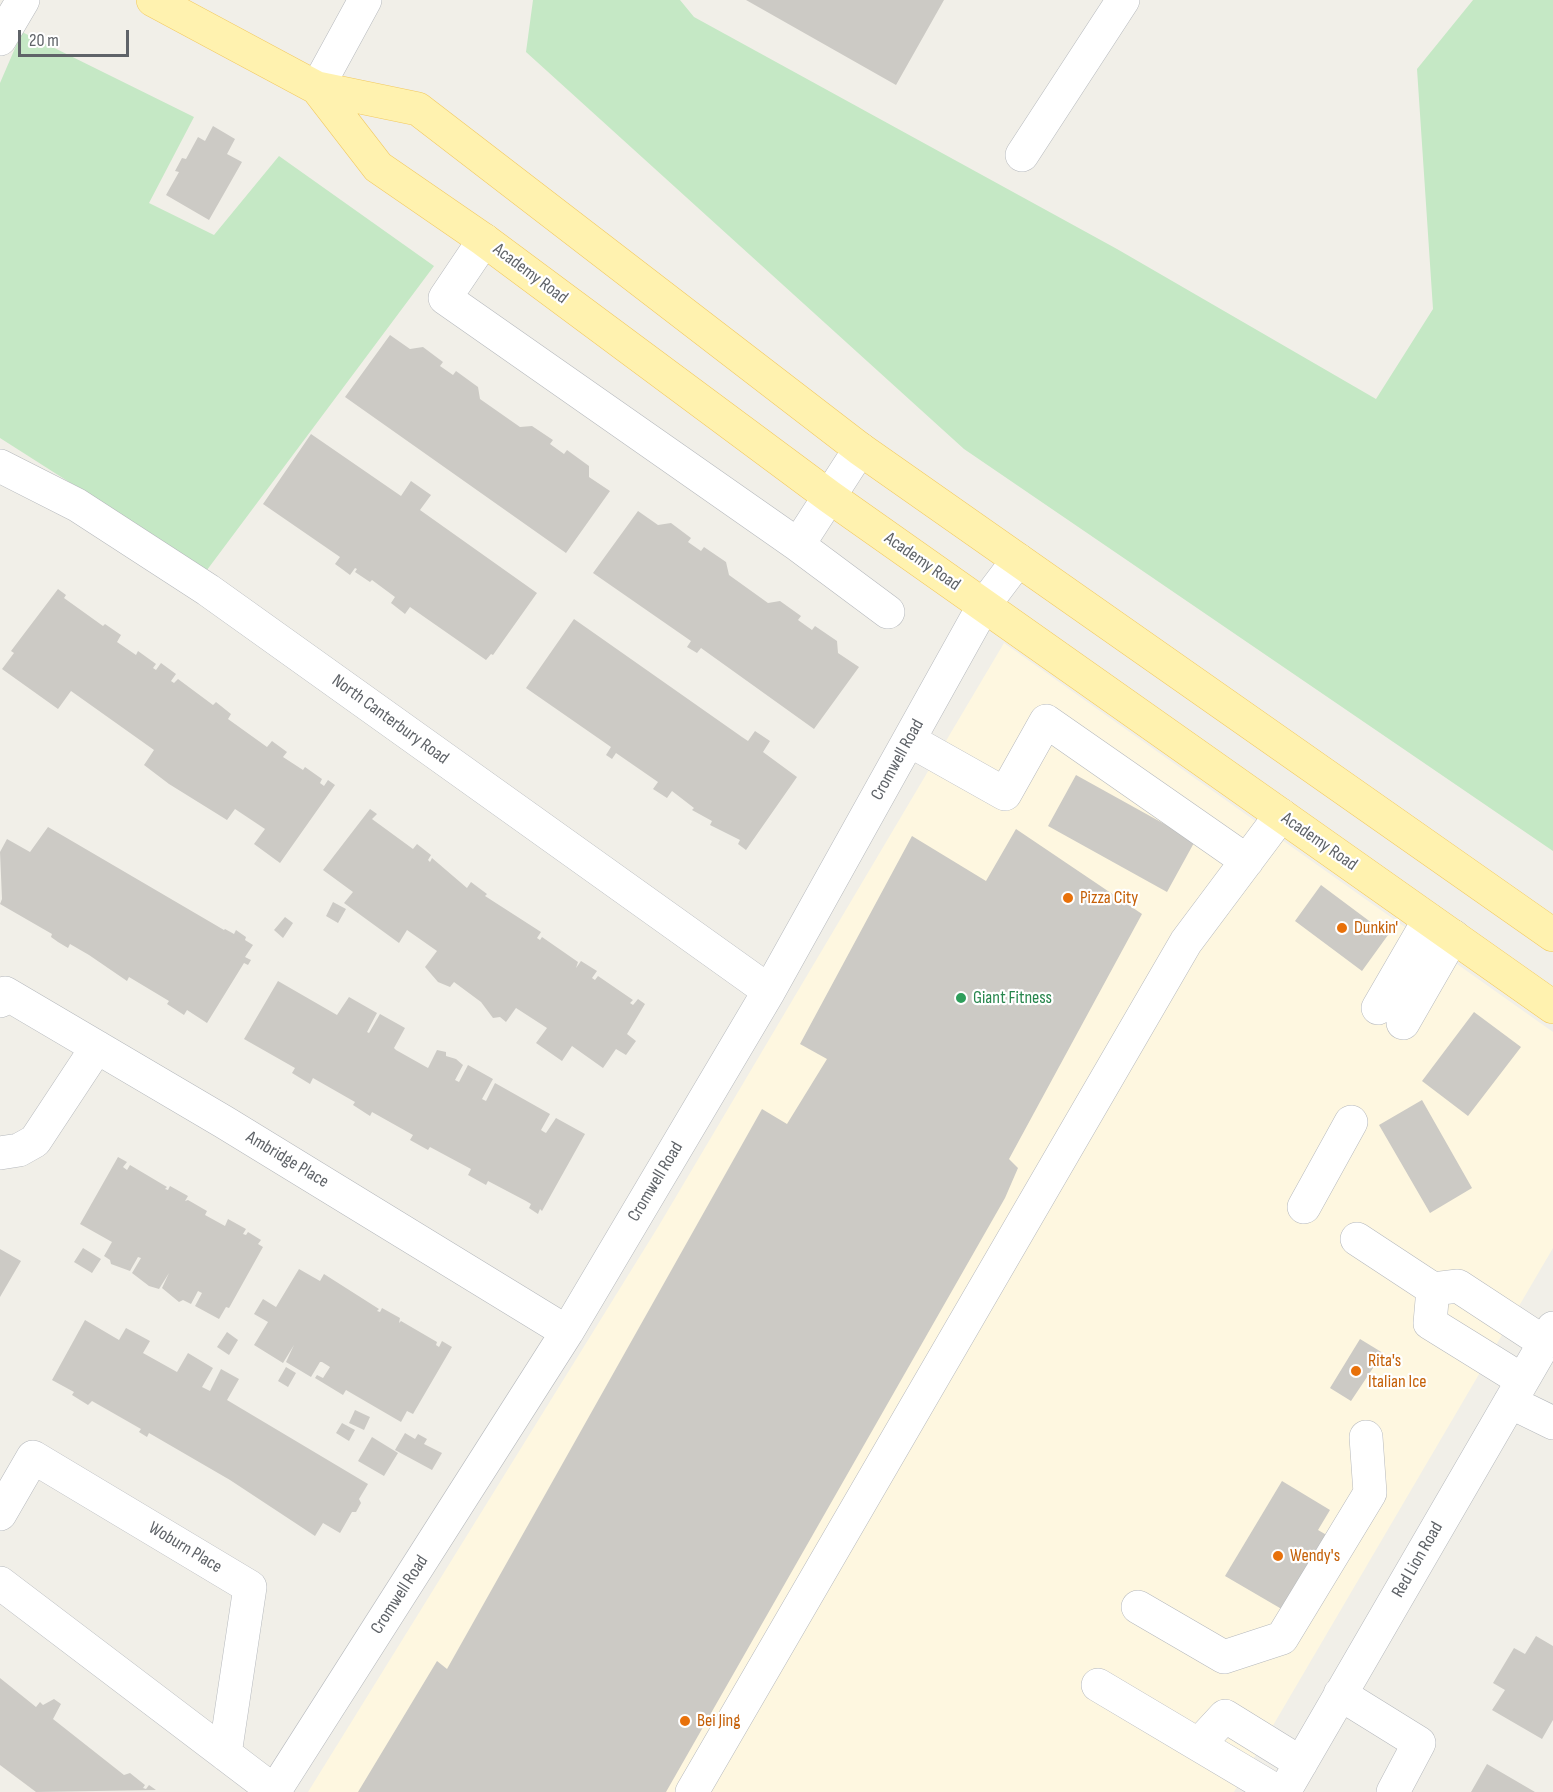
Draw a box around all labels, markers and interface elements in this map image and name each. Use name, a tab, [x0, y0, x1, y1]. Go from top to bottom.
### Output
scale bar	[21, 18, 132, 56]
text: 20 m	[29, 30, 59, 51]
street label: Academy Road	[488, 239, 572, 309]
street label: Academy Road	[880, 528, 964, 596]
street label: North Canterbury Road	[327, 670, 453, 770]
street label: Cromwell Road	[867, 716, 929, 804]
street label: Academy Road	[1277, 808, 1361, 876]
place label: Pizza City	[1080, 887, 1138, 909]
marker: Pizza City	[1061, 891, 1075, 905]
place label: Dunkin'	[1354, 917, 1398, 939]
marker: Dunkin'	[1335, 921, 1349, 935]
place label: Giant Fitness	[973, 987, 1052, 1009]
marker: Giant Fitness	[954, 991, 968, 1005]
street label: Ambridge Place	[242, 1127, 332, 1193]
street label: Cromwell Road	[624, 1138, 688, 1226]
place label: Rita's Italian Ice	[1368, 1350, 1427, 1392]
marker: Rita's Italian Ice	[1349, 1364, 1363, 1378]
street label: Woburn Place	[144, 1518, 226, 1578]
street label: Red Lion Road	[1388, 1518, 1448, 1602]
place label: Wendy's	[1290, 1545, 1340, 1567]
marker: Wendy's	[1271, 1549, 1285, 1563]
street label: Cromwell Road	[367, 1552, 433, 1638]
place label: Bei Jing	[697, 1710, 740, 1732]
marker: Bei Jing	[678, 1714, 692, 1728]

